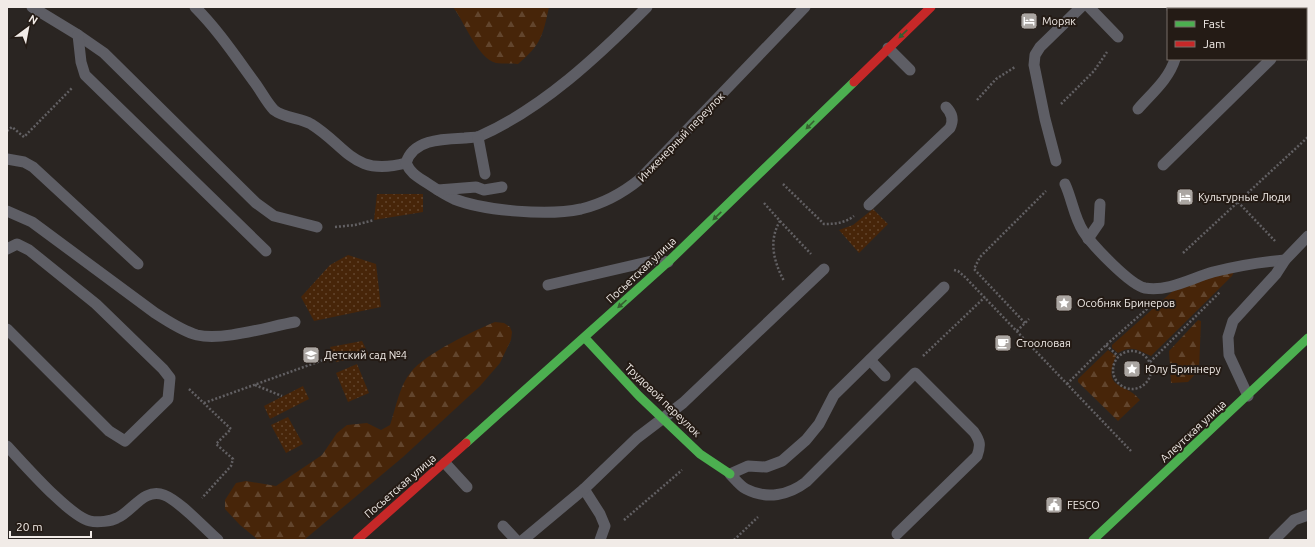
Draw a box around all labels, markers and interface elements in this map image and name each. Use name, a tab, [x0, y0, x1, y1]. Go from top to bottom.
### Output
north arrow	[8, 8, 48, 48]
legend	[1167, 8, 1307, 60]
hotel icon: Моряк	[1019, 11, 1039, 31]
text: N	[27, 12, 40, 27]
place label: Моряк	[1042, 15, 1076, 27]
text: Fast	[1203, 17, 1225, 30]
one-way arrow	[898, 29, 908, 39]
text: Jam	[1203, 37, 1225, 50]
street label: Инженерный переулок	[635, 90, 727, 184]
one-way arrow	[805, 120, 815, 130]
hotel icon: Культурные Люди	[1175, 187, 1195, 207]
place label: Культурные Люди	[1198, 191, 1291, 203]
one-way arrow	[712, 211, 722, 221]
street label: Посьетская улица	[604, 235, 678, 305]
place icon: Особняк Бринеров	[1054, 293, 1074, 313]
place label: Особняк Бринеров	[1077, 297, 1175, 309]
one-way arrow	[617, 299, 627, 309]
cafe icon: Стооловая	[993, 333, 1013, 353]
place label: Стооловая	[1016, 337, 1071, 349]
school or university icon: Детский сад №4	[301, 345, 321, 365]
place label: Детский сад №4	[324, 349, 407, 361]
place icon: Юлу Бриннеру	[1122, 359, 1142, 379]
street label: Трудовой переулок	[623, 361, 704, 439]
place label: Юлу Бриннеру	[1145, 363, 1221, 375]
street label: Алеутская улица	[1158, 398, 1228, 464]
street label: Посьетская улица	[362, 452, 438, 520]
public building icon: FESCO	[1044, 495, 1064, 515]
place label: FESCO	[1067, 499, 1100, 511]
scale bar	[10, 513, 91, 539]
text: 20 m	[16, 520, 43, 533]

